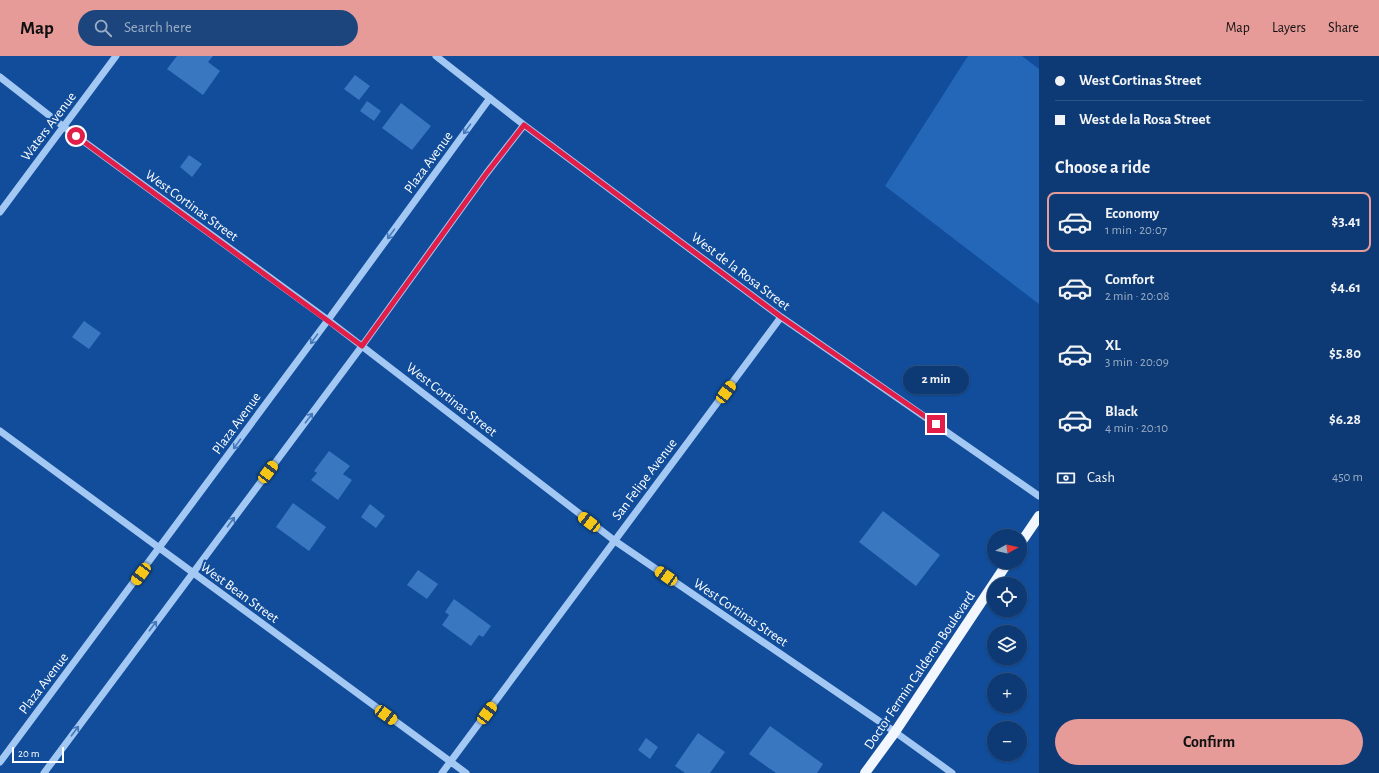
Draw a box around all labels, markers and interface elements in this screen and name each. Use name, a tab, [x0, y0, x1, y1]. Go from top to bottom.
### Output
search box	[78, 10, 358, 46]
icon: search	[92, 17, 114, 39]
text: Map	[20, 19, 54, 38]
text: Search here	[124, 20, 192, 35]
text: Map	[1225, 21, 1250, 35]
text: Layers	[1272, 21, 1306, 35]
text: Share	[1328, 21, 1359, 35]
text: West Cortinas Street	[1079, 73, 1201, 88]
street label: Waters Avenue	[19, 90, 79, 163]
text: West de la Rosa Street	[1079, 112, 1211, 127]
one-way arrow	[463, 123, 472, 134]
route start	[67, 127, 85, 145]
street label: Plaza Avenue	[402, 129, 456, 196]
text: Choose a ride	[1055, 159, 1150, 177]
street label: West Cortinas Street	[143, 168, 241, 244]
icon: car	[1057, 204, 1093, 240]
text: Economy	[1105, 206, 1159, 221]
text: $3.41	[1331, 214, 1361, 229]
text: 1 min · 20:07	[1105, 224, 1167, 237]
one-way arrow	[387, 229, 395, 240]
street label: West de la Rosa Street	[688, 230, 793, 314]
icon: car	[1057, 270, 1093, 306]
text: Comfort	[1105, 272, 1154, 287]
text: $4.61	[1331, 280, 1361, 295]
text: 2 min · 20:08	[1105, 290, 1169, 303]
one-way arrow	[310, 334, 318, 345]
icon: car	[1057, 336, 1093, 372]
text: XL	[1105, 338, 1121, 353]
text: $5.80	[1329, 346, 1361, 361]
text: 3 min · 20:09	[1105, 356, 1169, 369]
street label: West Cortinas Street	[404, 360, 500, 440]
callout: 2 min	[903, 366, 969, 394]
text: 2 min	[922, 373, 950, 386]
car	[714, 379, 738, 405]
street label: Plaza Avenue	[210, 390, 264, 457]
icon: car	[1057, 402, 1093, 438]
text: Black	[1105, 404, 1138, 419]
text: $6.28	[1329, 412, 1361, 427]
one-way arrow	[304, 413, 313, 424]
route end	[927, 415, 945, 433]
text: 4 min · 20:10	[1105, 422, 1168, 435]
street label: San Felipe Avenue	[610, 436, 680, 523]
one-way arrow	[233, 438, 241, 449]
car	[256, 459, 280, 485]
icon: cash	[1055, 467, 1077, 489]
text: Cash	[1087, 470, 1115, 485]
text: 450 m	[1332, 471, 1363, 484]
car	[576, 510, 602, 534]
one-way arrow	[227, 517, 235, 528]
north arrow	[987, 529, 1027, 569]
map controls	[987, 529, 1027, 761]
street label: West Bean Street	[198, 560, 282, 626]
car	[129, 561, 153, 587]
car	[653, 564, 679, 588]
street label: West Cortinas Street	[691, 576, 791, 650]
button: locate	[987, 577, 1027, 617]
street label: Doctor Fermin Calderon Boulevard	[862, 589, 978, 752]
one-way arrow	[149, 621, 157, 632]
button: layers	[987, 625, 1027, 665]
street label: Plaza Avenue	[16, 650, 71, 717]
button: +	[987, 673, 1027, 713]
car	[475, 700, 499, 726]
car	[373, 703, 399, 727]
button: Confirm	[1055, 719, 1363, 765]
button: −	[987, 721, 1027, 761]
one-way arrow	[71, 725, 80, 736]
scale bar	[12, 745, 64, 764]
text: 20 m	[18, 748, 39, 759]

